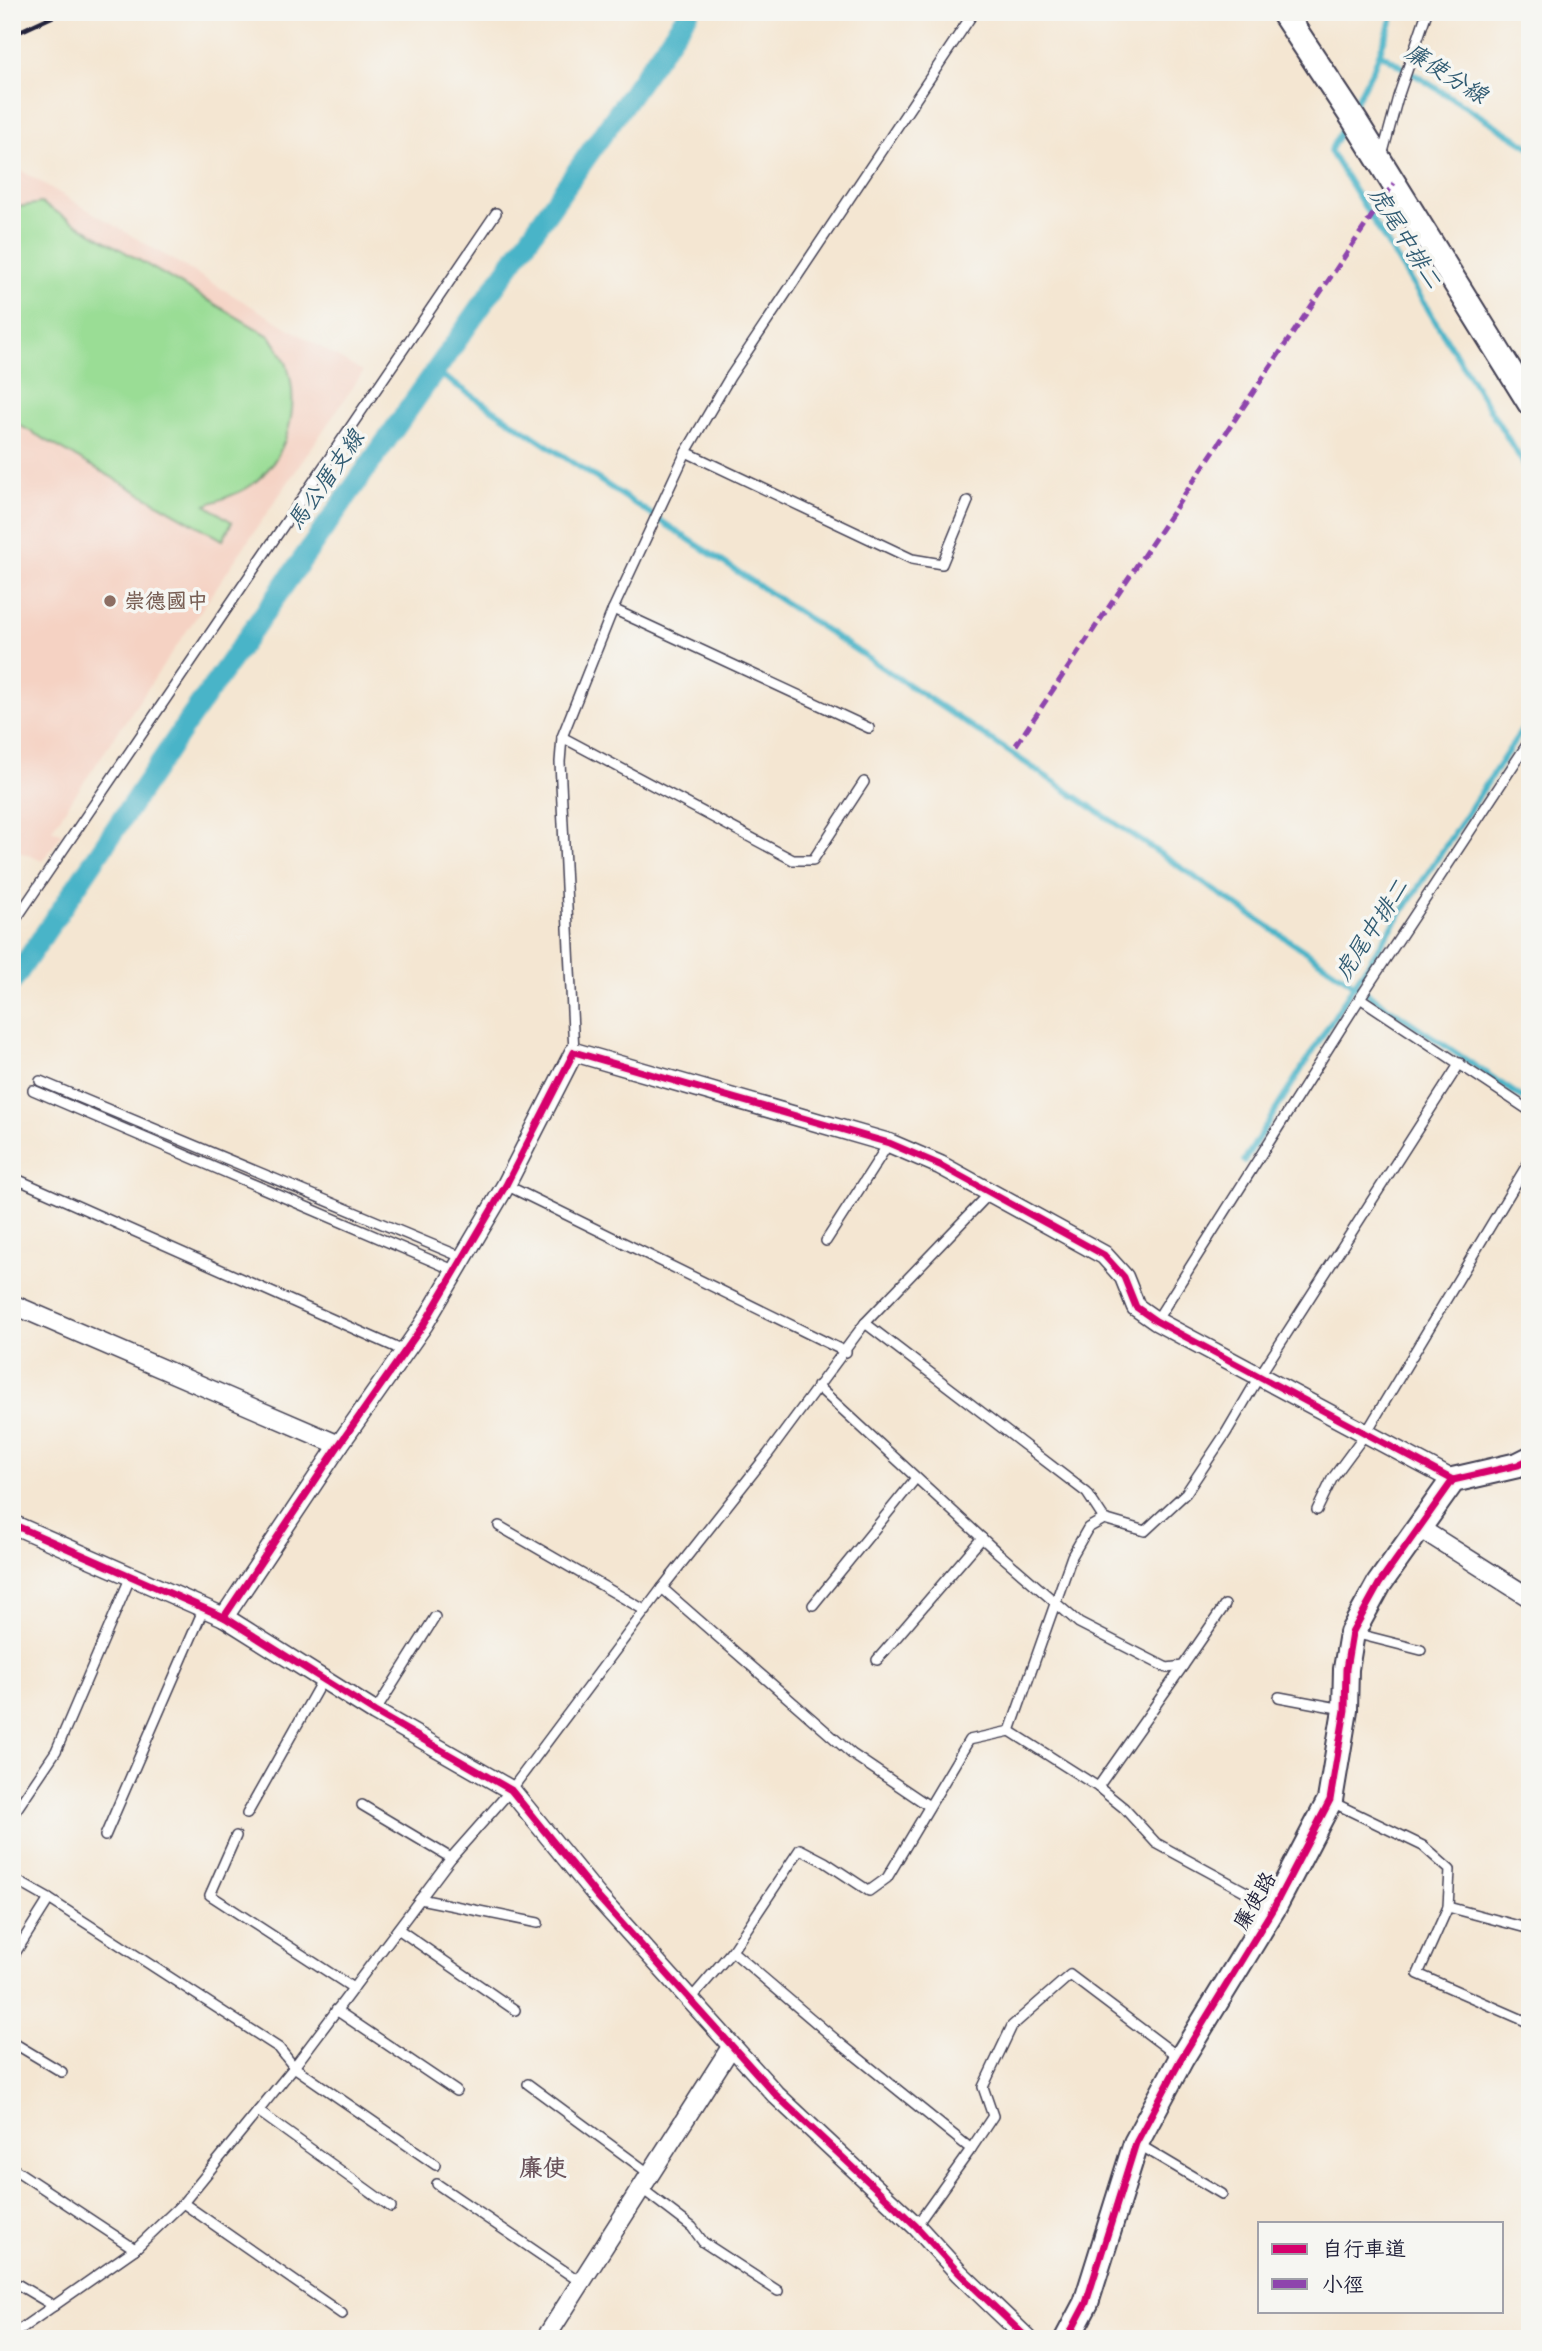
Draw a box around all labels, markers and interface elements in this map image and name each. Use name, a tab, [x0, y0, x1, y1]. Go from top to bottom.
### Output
water label: 廉使分線	[1400, 38, 1493, 111]
water label: 虎尾中排二	[1363, 182, 1447, 294]
water label: 馬公厝支線	[282, 424, 371, 535]
place label: 崇德國中	[124, 589, 208, 614]
marker: 崇德國中	[102, 593, 118, 609]
water label: 虎尾中排二	[1329, 874, 1415, 986]
street label: 廉使路	[1228, 1867, 1282, 1935]
district label: 廉使	[519, 2154, 567, 2183]
legend	[1258, 2222, 1504, 2312]
text: 自行車道	[1322, 2237, 1406, 2262]
text: 小徑	[1322, 2273, 1364, 2298]

